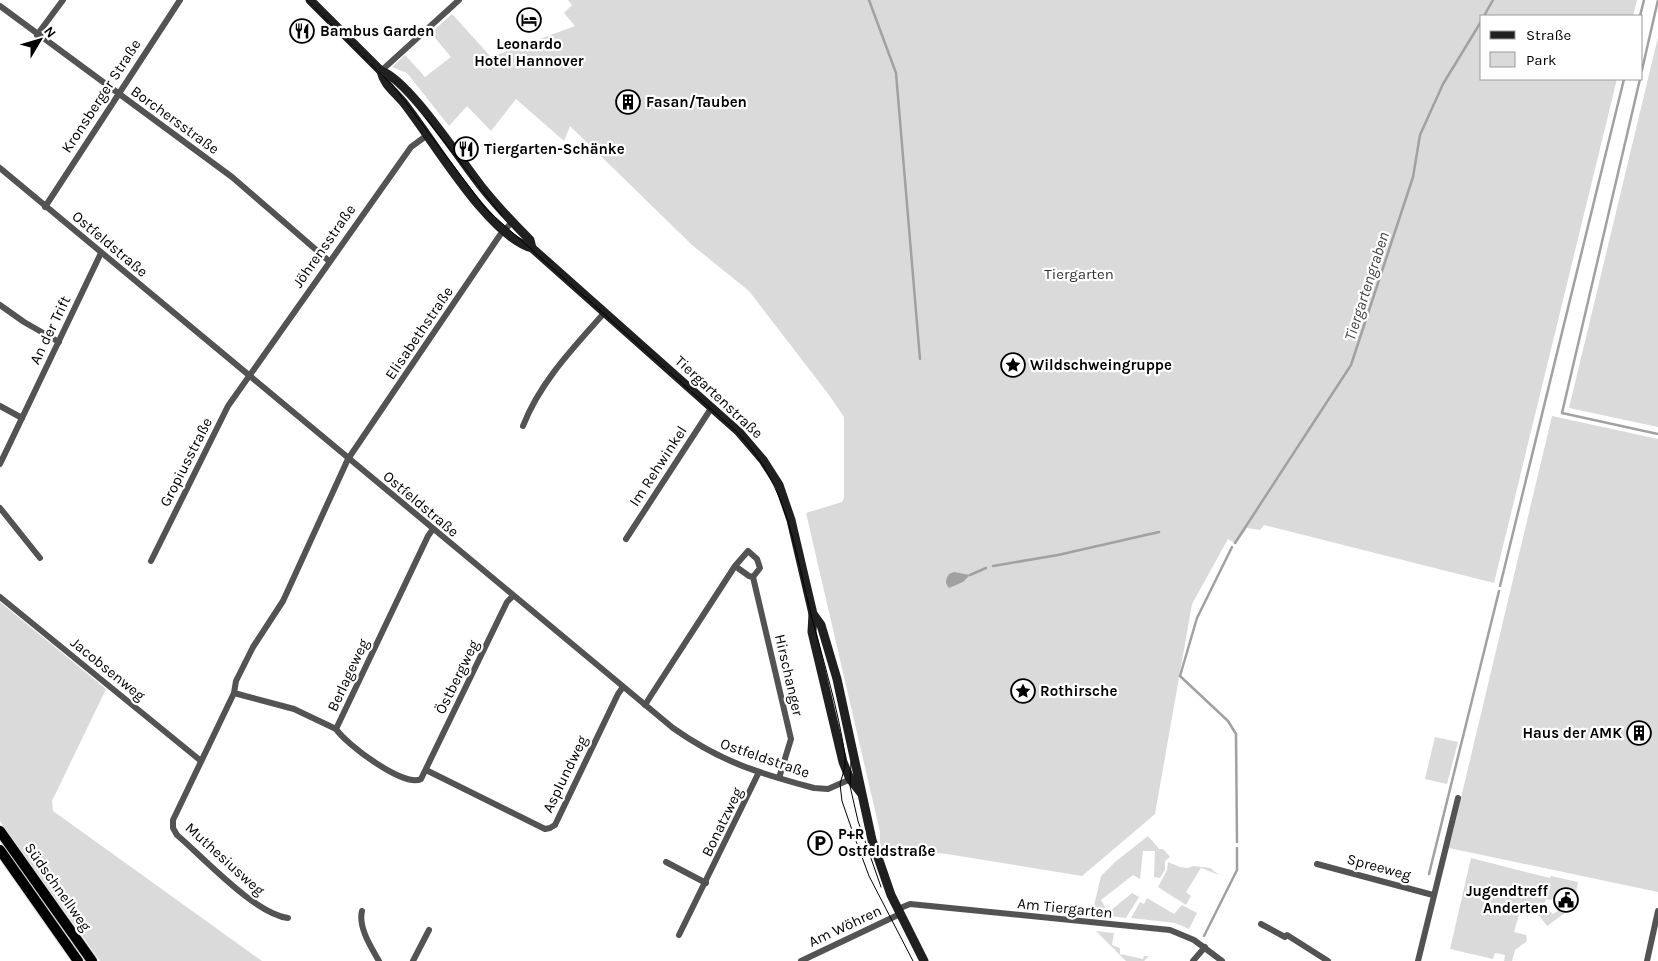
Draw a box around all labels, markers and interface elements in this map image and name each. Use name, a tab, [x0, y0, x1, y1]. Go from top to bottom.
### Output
hotel icon: Leonardo Hotel Hannover	[516, 7, 542, 33]
north arrow	[15, 15, 65, 65]
legend	[1480, 15, 1643, 80]
restaurant icon: Bambus Garden	[289, 18, 315, 44]
place label: Bambus Garden	[320, 22, 434, 40]
text: N	[40, 23, 60, 41]
text: Straße	[1526, 26, 1571, 44]
place label: Leonardo Hotel Hannover	[474, 35, 584, 70]
street label: Kronsberger Straße	[58, 36, 144, 156]
text: Park	[1526, 51, 1556, 69]
street label: Borchersstraße	[127, 82, 223, 158]
building icon: Fasan/Tauben	[615, 89, 641, 115]
place label: Fasan/Tauben	[646, 93, 747, 111]
restaurant icon: Tiergarten-Schänke	[453, 136, 479, 162]
place label: Tiergarten-Schänke	[484, 140, 625, 158]
street label: Jöhrensstraße	[289, 201, 359, 291]
street label: Ostfeldstraße	[68, 207, 152, 281]
water label: Tiergartengraben	[1340, 229, 1393, 343]
park label: Tiergarten	[1044, 265, 1114, 283]
street label: Elisabethstraße	[381, 283, 457, 383]
street label: An der Trift	[26, 293, 74, 367]
street label: Tiergartenstraße	[671, 352, 767, 442]
place icon: Wildschweingruppe	[1000, 352, 1026, 378]
place label: Wildschweingruppe	[1030, 356, 1172, 374]
street label: Gropiusstraße	[156, 414, 216, 510]
street label: Im Rehwinkel	[625, 422, 691, 510]
street label: Ostfeldstraße	[379, 467, 463, 541]
street label: Hirschanger	[771, 632, 807, 718]
street label: Jacobsenweg	[67, 633, 149, 705]
street label: Berlageweg	[323, 635, 373, 714]
street label: Östbergweg	[431, 636, 483, 717]
place icon: Rothirsche	[1010, 678, 1036, 704]
place label: Rothirsche	[1040, 682, 1117, 700]
building icon: Haus der AMK	[1626, 720, 1652, 746]
place label: Haus der AMK	[1522, 724, 1622, 742]
street label: Asplundweg	[539, 732, 592, 815]
street label: Ostfeldstraße	[718, 734, 812, 782]
street label: Bonatzweg	[698, 784, 747, 859]
street label: Muthesiusweg	[182, 819, 269, 900]
place label: P+R Ostfeldstraße	[838, 825, 936, 860]
parking icon: P+R Ostfeldstraße	[807, 830, 833, 856]
street label: Südschnellweg	[21, 839, 95, 935]
street label: Spreeweg	[1345, 850, 1414, 884]
place label: Jugendtreff Anderten	[1466, 882, 1548, 917]
public building icon: Jugendtreff Anderten	[1553, 887, 1579, 913]
street label: Am Tiergarten	[1017, 894, 1113, 922]
street label: Am Wöhren	[806, 901, 884, 951]

